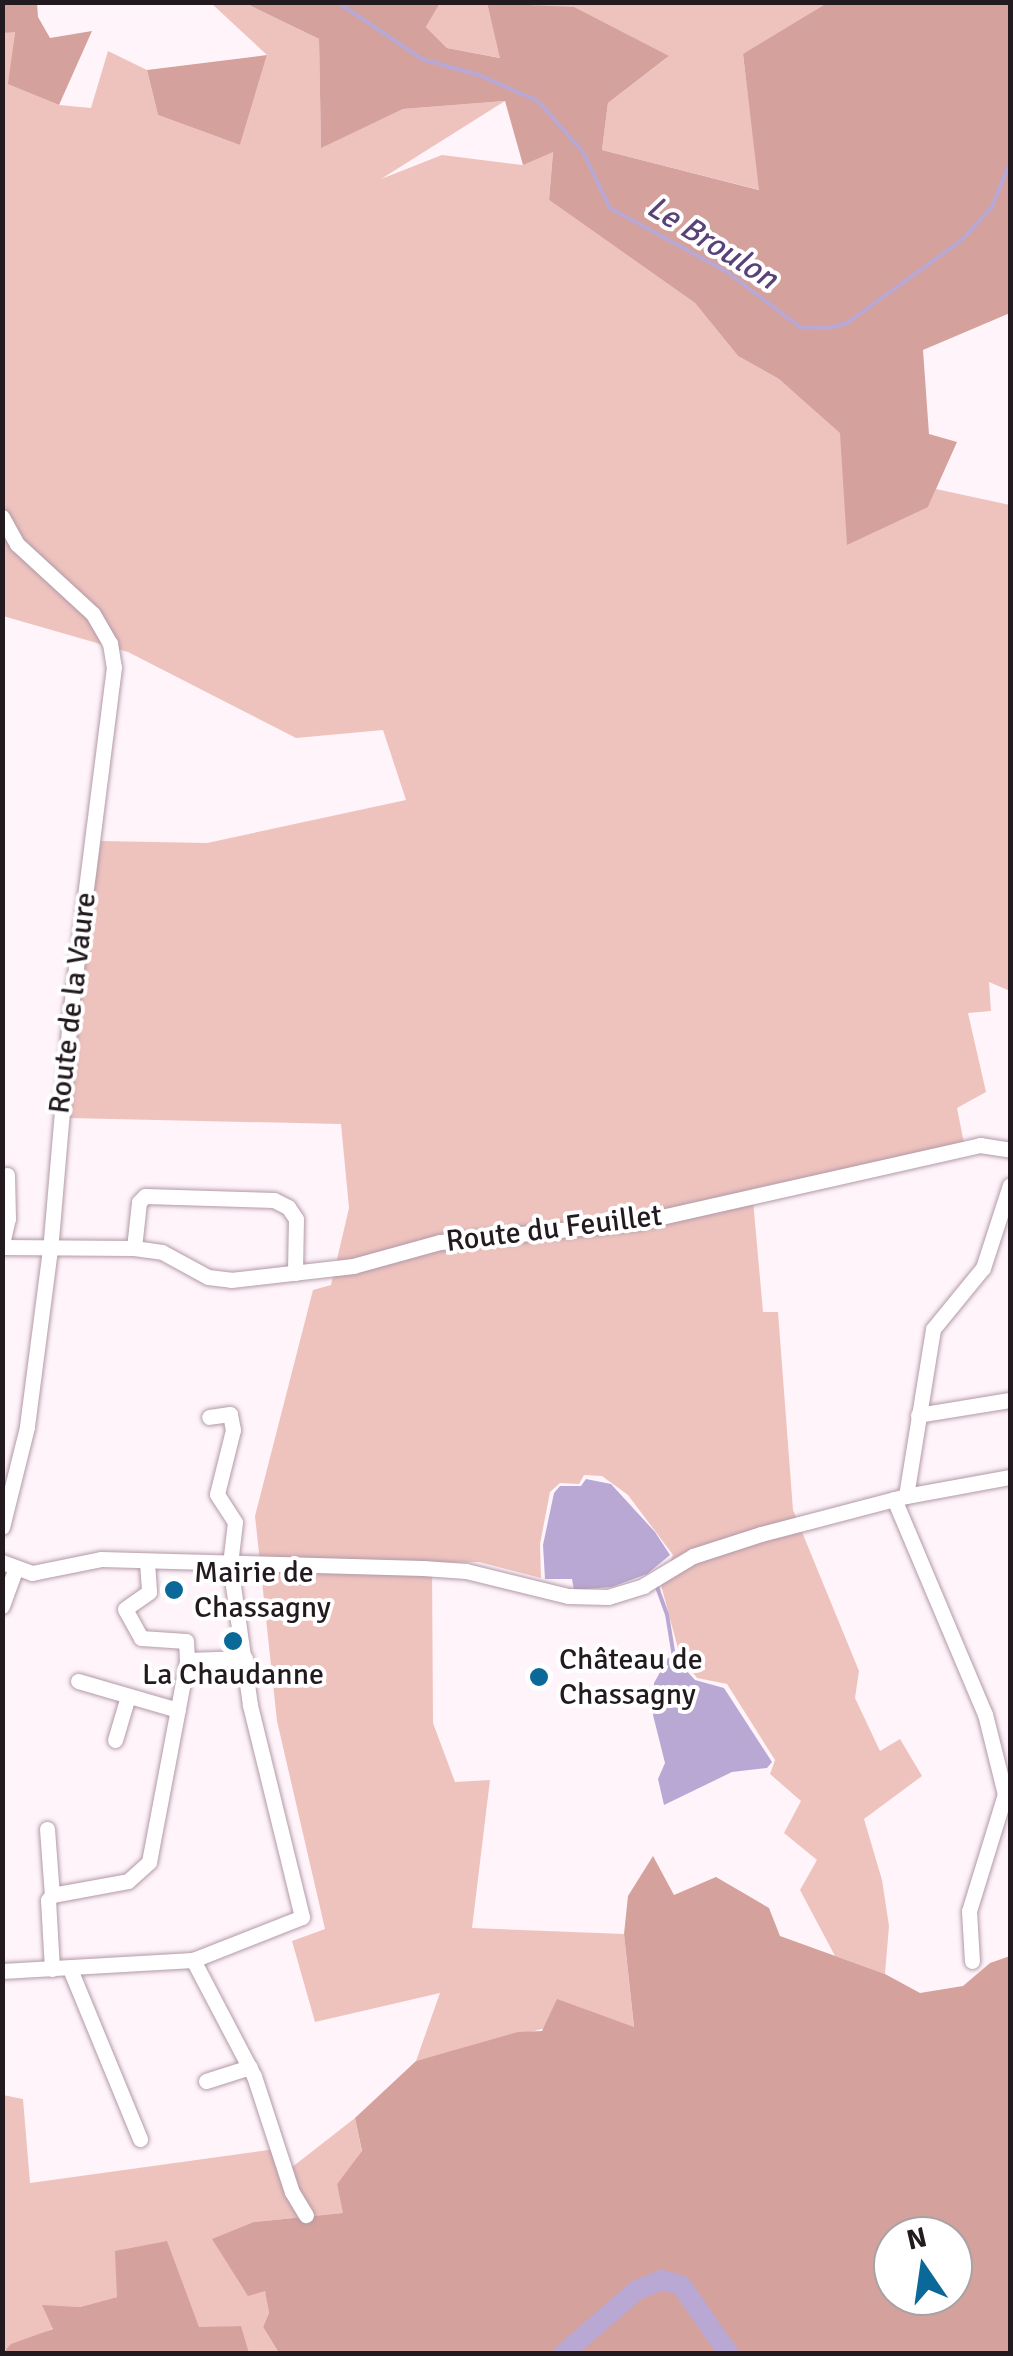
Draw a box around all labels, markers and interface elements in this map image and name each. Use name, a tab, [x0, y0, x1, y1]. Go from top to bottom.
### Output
water label: Le Broulon	[640, 188, 784, 298]
street label: Route de la Vaure	[42, 890, 104, 1116]
street label: Route du Feuillet	[444, 1198, 664, 1260]
place label: Mairie de Chassagny	[194, 1555, 331, 1626]
marker: Mairie de Chassagny	[163, 1579, 185, 1601]
marker: La Chaudanne	[222, 1630, 244, 1652]
place label: Château de Chassagny	[559, 1642, 703, 1712]
place label: La Chaudanne	[142, 1657, 324, 1693]
marker: Château de Chassagny	[528, 1666, 550, 1688]
north arrow	[873, 2216, 973, 2316]
text: N	[903, 2220, 930, 2257]

